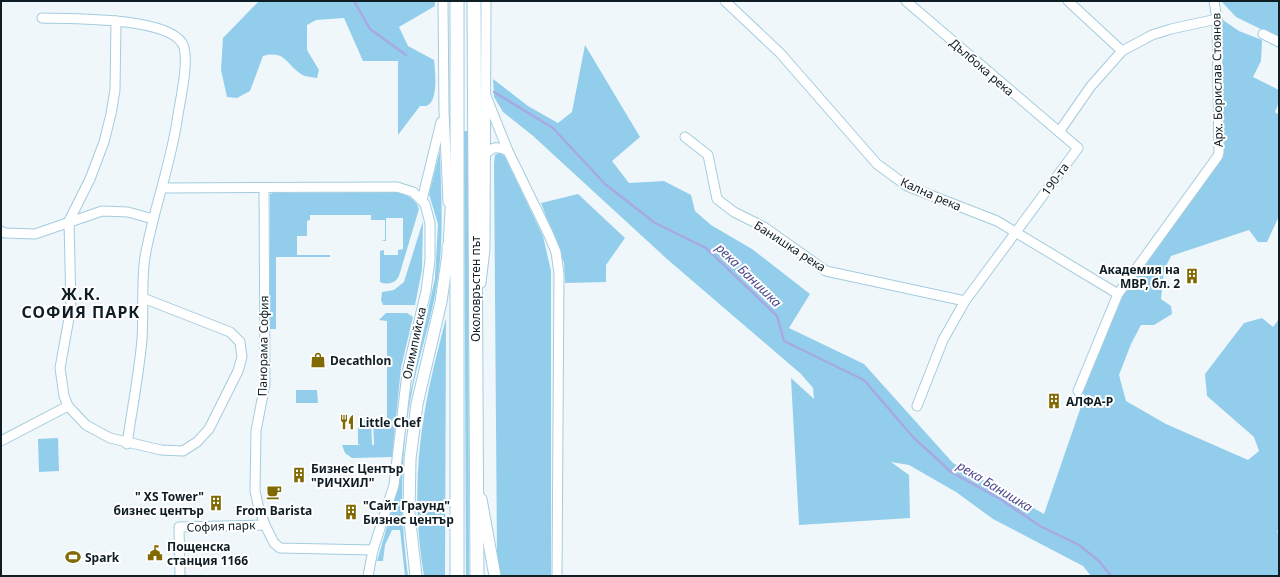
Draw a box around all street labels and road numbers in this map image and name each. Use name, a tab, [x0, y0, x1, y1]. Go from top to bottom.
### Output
street label: Арх. Борислав Стоянов	[1207, 12, 1227, 147]
street label: Дълбока река	[946, 34, 1018, 100]
street label: 190-та	[1037, 159, 1073, 199]
street label: Кална река	[898, 173, 964, 215]
street label: Банишка река	[751, 216, 829, 276]
street label: Околовръстен път	[467, 236, 484, 342]
street label: Панорама София	[254, 295, 272, 397]
street label: Олимпийска	[398, 305, 430, 381]
street label: София парк	[186, 516, 256, 536]

